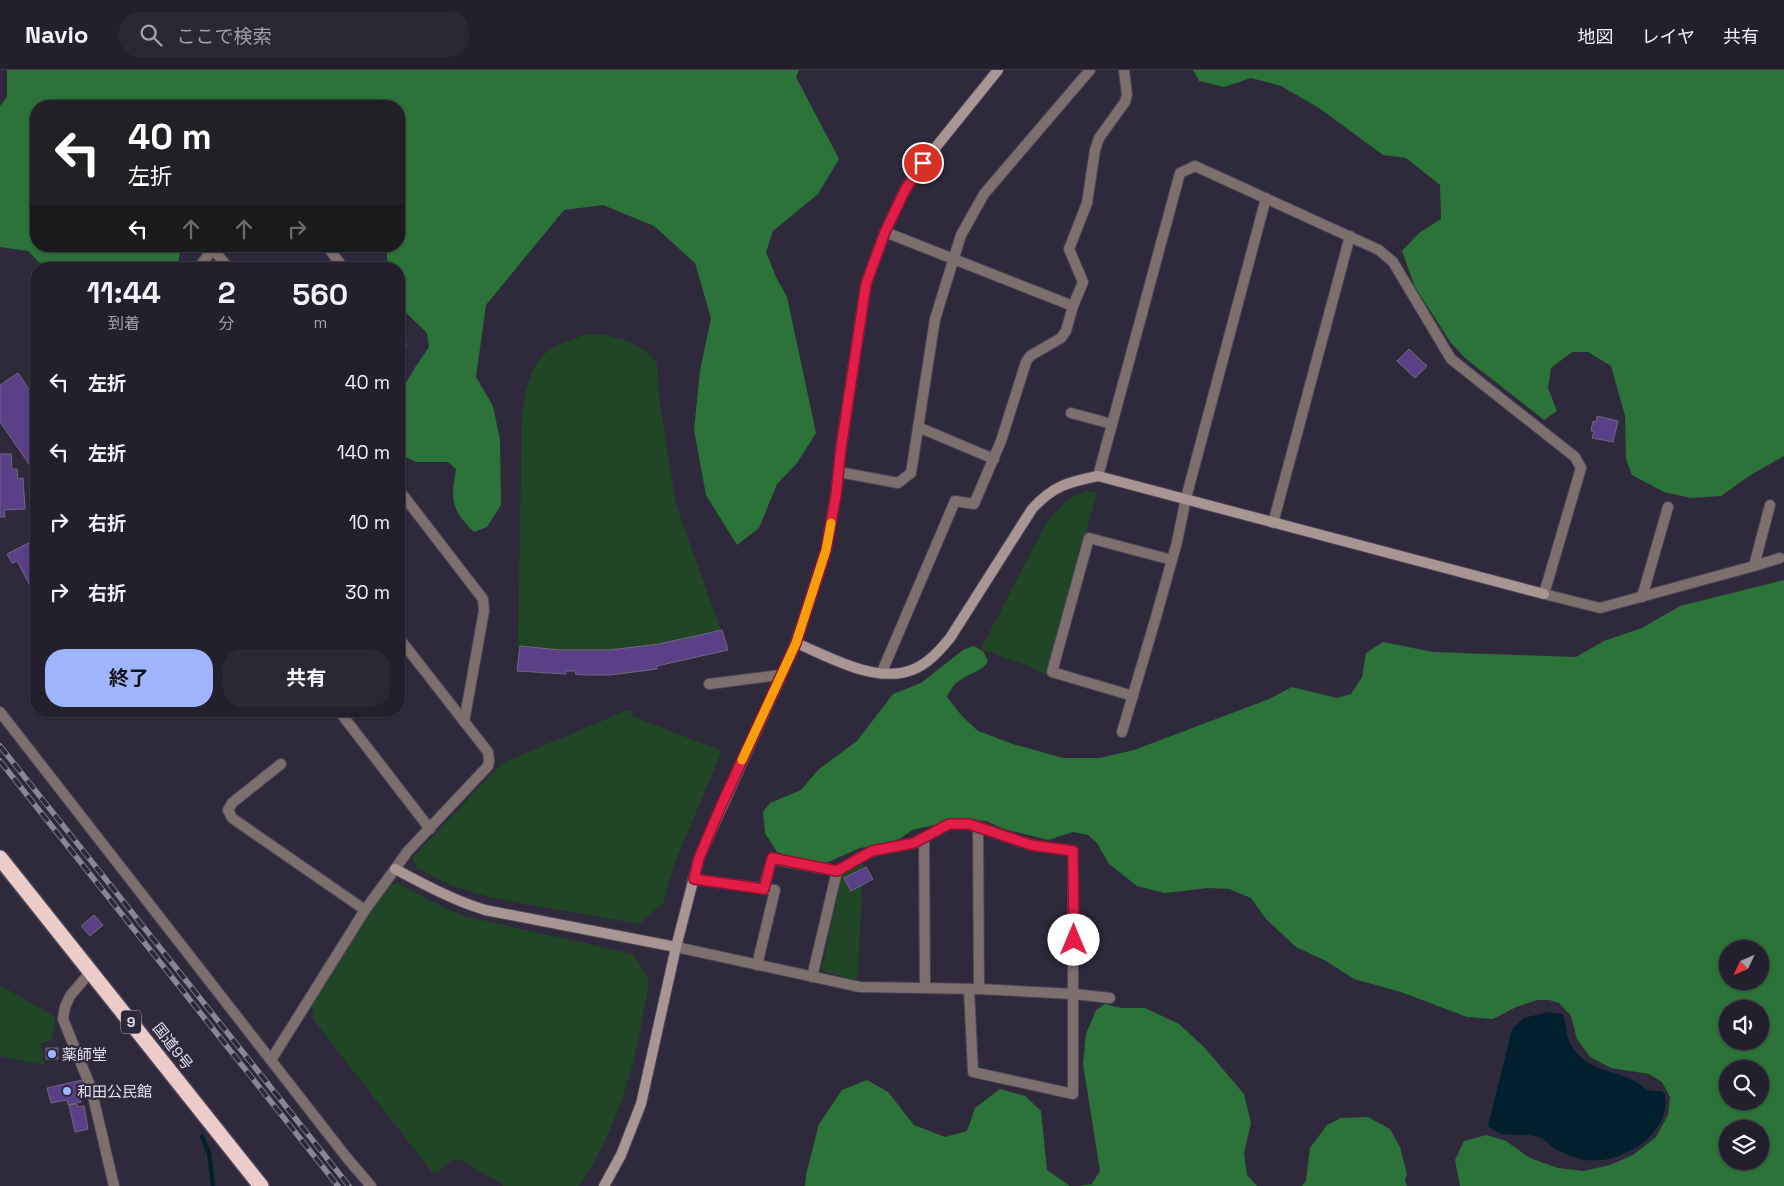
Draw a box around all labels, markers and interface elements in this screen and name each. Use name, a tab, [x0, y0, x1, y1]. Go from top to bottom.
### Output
search box	[119, 12, 469, 57]
text: Navio	[25, 19, 89, 50]
icon: search	[137, 21, 165, 49]
text: ここで検索	[177, 24, 272, 49]
text: 地図	[1578, 25, 1614, 48]
text: レイヤ	[1642, 25, 1695, 48]
text: 共有	[1723, 25, 1759, 48]
text: 40 m	[128, 115, 212, 159]
icon: left	[45, 120, 110, 185]
pin	[902, 142, 944, 184]
icon: arrive	[909, 149, 937, 177]
text: 左折	[128, 162, 172, 190]
icon: left	[124, 215, 152, 243]
icon: ahead	[177, 215, 205, 243]
icon: ahead	[230, 215, 258, 243]
icon: right	[283, 215, 311, 243]
text: 11:44	[87, 273, 161, 312]
text: 2	[218, 273, 236, 312]
text: 560	[292, 275, 348, 314]
text: m	[313, 312, 327, 333]
text: 到着	[108, 313, 140, 334]
text: 分	[219, 313, 235, 334]
icon: left	[45, 368, 73, 396]
text: 40 m	[345, 370, 390, 395]
text: 左折	[88, 371, 126, 396]
icon: left	[45, 438, 73, 466]
text: 140 m	[337, 440, 390, 465]
text: 左折	[88, 441, 126, 466]
icon: right	[45, 508, 73, 536]
text: 10 m	[349, 510, 390, 535]
text: 右折	[88, 511, 126, 536]
icon: right	[45, 578, 73, 606]
text: 30 m	[345, 580, 390, 605]
text: 右折	[88, 581, 126, 606]
button: 終了	[45, 649, 213, 707]
button: 共有	[223, 649, 390, 707]
position arrow	[1047, 913, 1099, 965]
north arrow	[1719, 940, 1769, 990]
map controls	[1719, 940, 1769, 1170]
button: sound	[1719, 1000, 1769, 1050]
road number: 9	[121, 1010, 141, 1034]
street label: 国道9号	[149, 1019, 197, 1073]
place label: 薬師堂	[62, 1045, 107, 1064]
marker: 薬師堂	[46, 1048, 58, 1060]
button: search	[1719, 1060, 1769, 1110]
place label: 和田公民館	[77, 1082, 152, 1101]
marker: 和田公民館	[61, 1085, 73, 1097]
button: layers	[1719, 1120, 1769, 1170]

